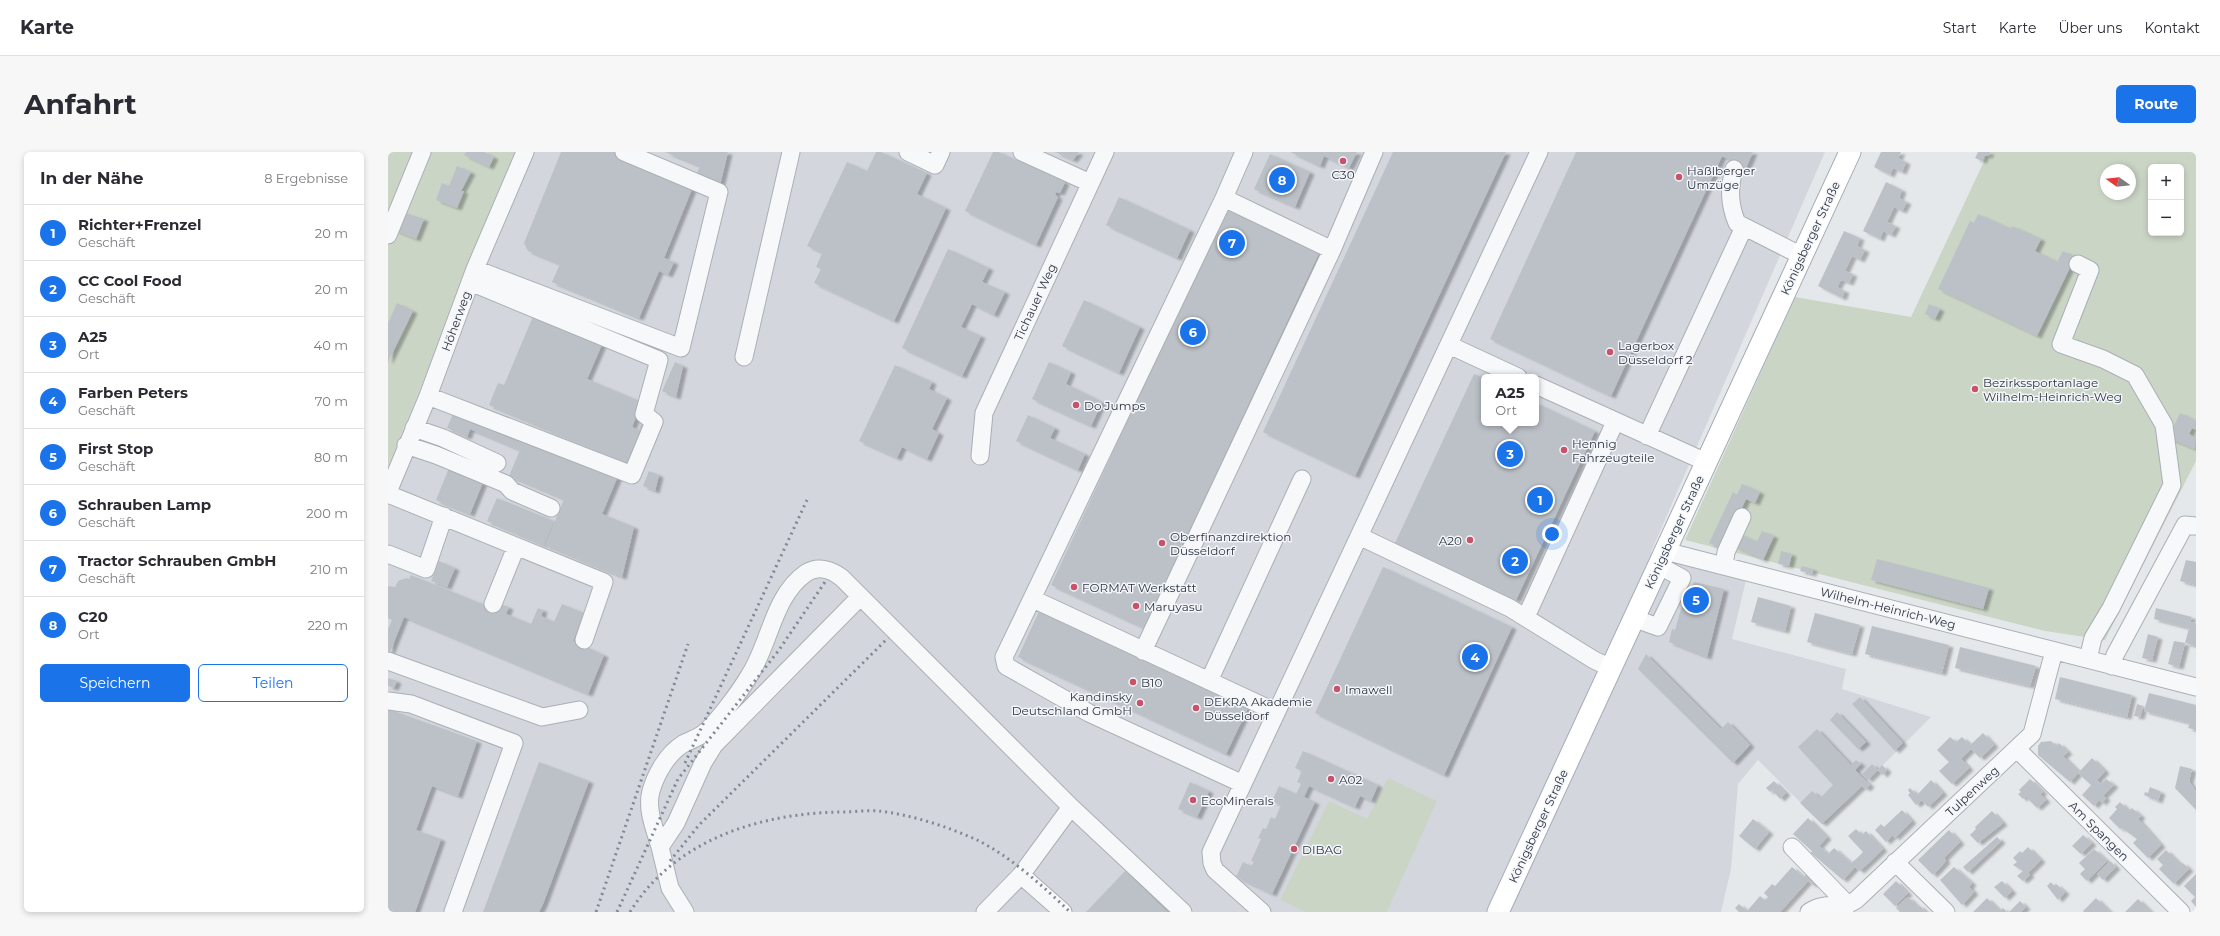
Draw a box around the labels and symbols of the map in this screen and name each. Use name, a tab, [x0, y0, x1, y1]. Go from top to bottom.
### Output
marker: C30	[1338, 156, 1348, 166]
place label: Haßlberger Umzüge	[1687, 163, 1756, 192]
north arrow	[2100, 164, 2136, 200]
pin: 8	[1269, 165, 1295, 195]
place label: C30	[1331, 167, 1355, 182]
marker: Haßlberger Umzüge	[1674, 172, 1684, 182]
street label: Königsberger Straße	[1777, 179, 1843, 297]
pin: 7	[1219, 228, 1245, 258]
street label: Tichauer Weg	[1011, 261, 1059, 343]
street label: Höherweg	[438, 289, 474, 353]
pin: 6	[1180, 317, 1206, 347]
place label: Lagerbox Düsseldorf 2	[1618, 338, 1693, 367]
marker: Lagerbox Düsseldorf 2	[1605, 347, 1615, 357]
place label: Bezirkssportanlage Wilhelm-Heinrich-Weg	[1983, 375, 2122, 404]
marker: Bezirkssportanlage Wilhelm-Heinrich-Weg	[1970, 384, 1980, 394]
place label: Do Jumps	[1084, 398, 1146, 413]
marker: Do Jumps	[1071, 400, 1081, 410]
place label: Hennig Fahrzeugteile	[1572, 436, 1655, 465]
pin: 3	[1497, 439, 1523, 469]
marker: Hennig Fahrzeugteile	[1559, 445, 1569, 455]
street label: Königsberger Straße	[1641, 473, 1707, 591]
pin: 1	[1527, 485, 1553, 515]
your location	[1542, 524, 1562, 544]
place label: Oberfinanzdirektion Düsseldorf	[1170, 529, 1291, 558]
place label: A20	[1439, 533, 1462, 548]
marker: A20	[1465, 535, 1475, 545]
marker: Oberfinanzdirektion Düsseldorf	[1157, 538, 1167, 548]
pin: 2	[1502, 546, 1528, 576]
place label: FORMAT Werkstatt	[1082, 580, 1197, 595]
marker: FORMAT Werkstatt	[1069, 582, 1079, 592]
street label: Wilhelm-Heinrich-Weg	[1819, 584, 1957, 632]
pin: 5	[1683, 585, 1709, 615]
place label: Maruyasu	[1144, 599, 1203, 614]
marker: Maruyasu	[1131, 601, 1141, 611]
pin: 4	[1462, 642, 1488, 672]
place label: B10	[1141, 675, 1162, 690]
marker: B10	[1128, 677, 1138, 687]
place label: Imawell	[1345, 682, 1392, 697]
marker: Imawell	[1332, 684, 1342, 694]
place label: Kandinsky Deutschland GmbH	[1012, 689, 1132, 718]
place label: DEKRA Akademie Düsseldorf	[1204, 694, 1312, 723]
marker: Kandinsky Deutschland GmbH	[1135, 698, 1145, 708]
marker: DEKRA Akademie Düsseldorf	[1191, 703, 1201, 713]
street label: Tulpenweg	[1942, 763, 2002, 819]
street label: Königsberger Straße	[1505, 767, 1571, 885]
place label: A02	[1339, 772, 1362, 787]
marker: A02	[1326, 774, 1336, 784]
place label: EcoMinerals	[1201, 793, 1274, 808]
marker: EcoMinerals	[1188, 795, 1198, 805]
street label: Am Spangen	[2066, 798, 2132, 864]
place label: DIBAG	[1302, 842, 1342, 857]
marker: DIBAG	[1289, 844, 1299, 854]

